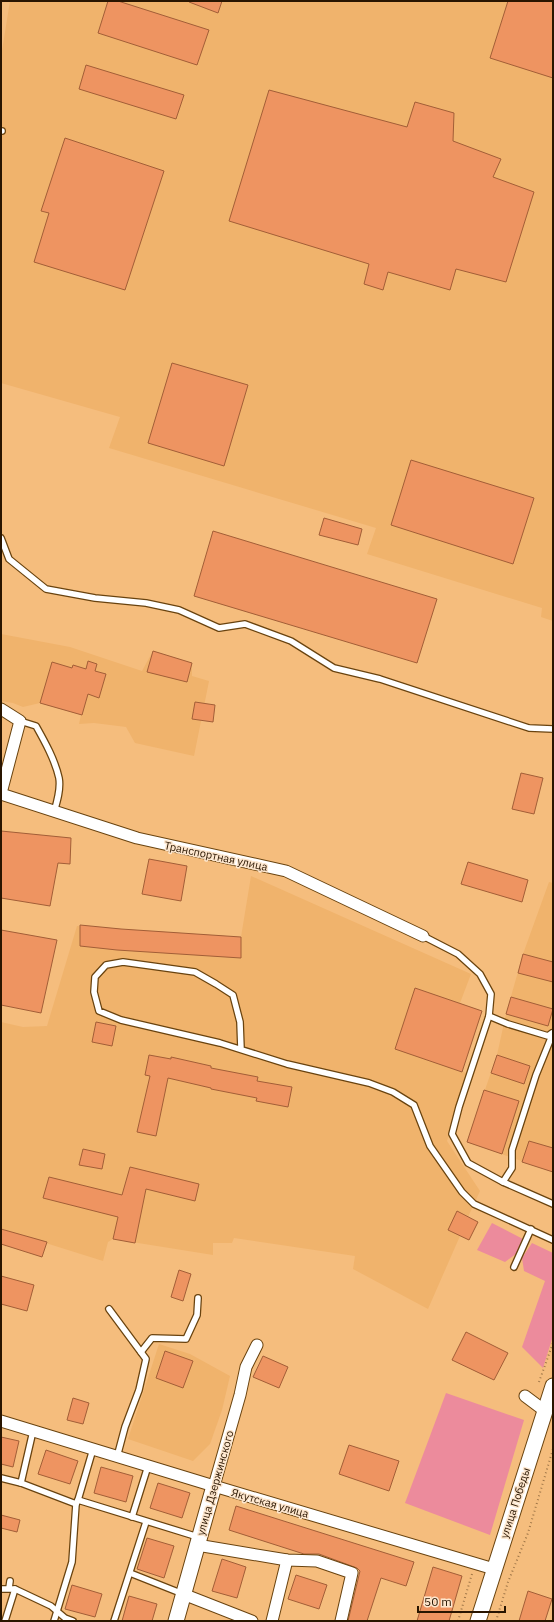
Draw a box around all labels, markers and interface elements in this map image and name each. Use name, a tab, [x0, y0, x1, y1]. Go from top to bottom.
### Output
street label: Транспортная улица	[163, 838, 269, 874]
street label: улица Дзержинского	[193, 1429, 237, 1537]
street label: улица Победы	[497, 1466, 533, 1540]
street label: Якутская улица	[230, 1485, 310, 1521]
scale bar	[418, 1588, 505, 1614]
text: 50 m	[424, 1594, 452, 1609]

